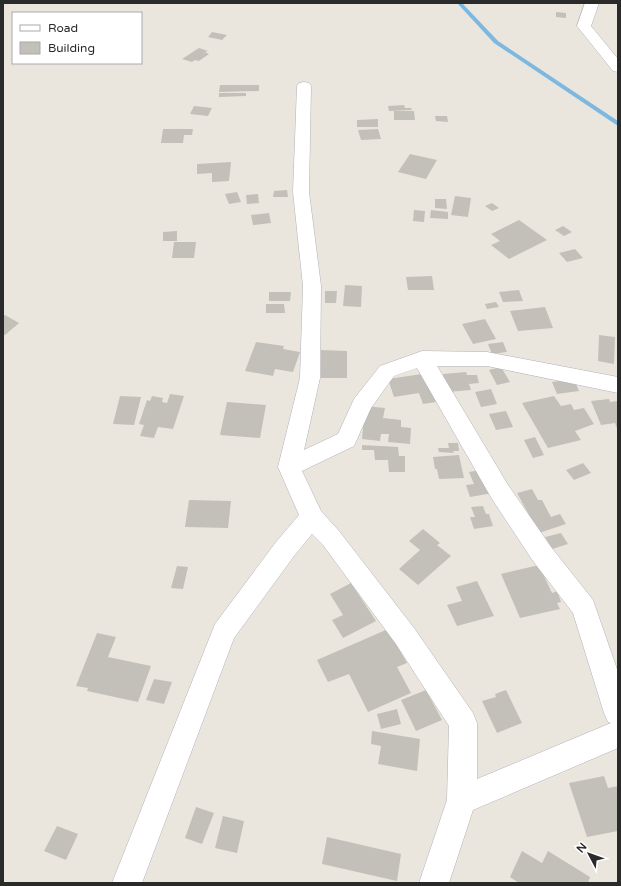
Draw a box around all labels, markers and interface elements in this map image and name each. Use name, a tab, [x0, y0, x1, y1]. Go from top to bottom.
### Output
legend	[12, 12, 142, 64]
text: Road	[48, 21, 78, 35]
text: Building	[48, 41, 95, 55]
north arrow	[569, 834, 609, 874]
text: N	[574, 840, 590, 855]

